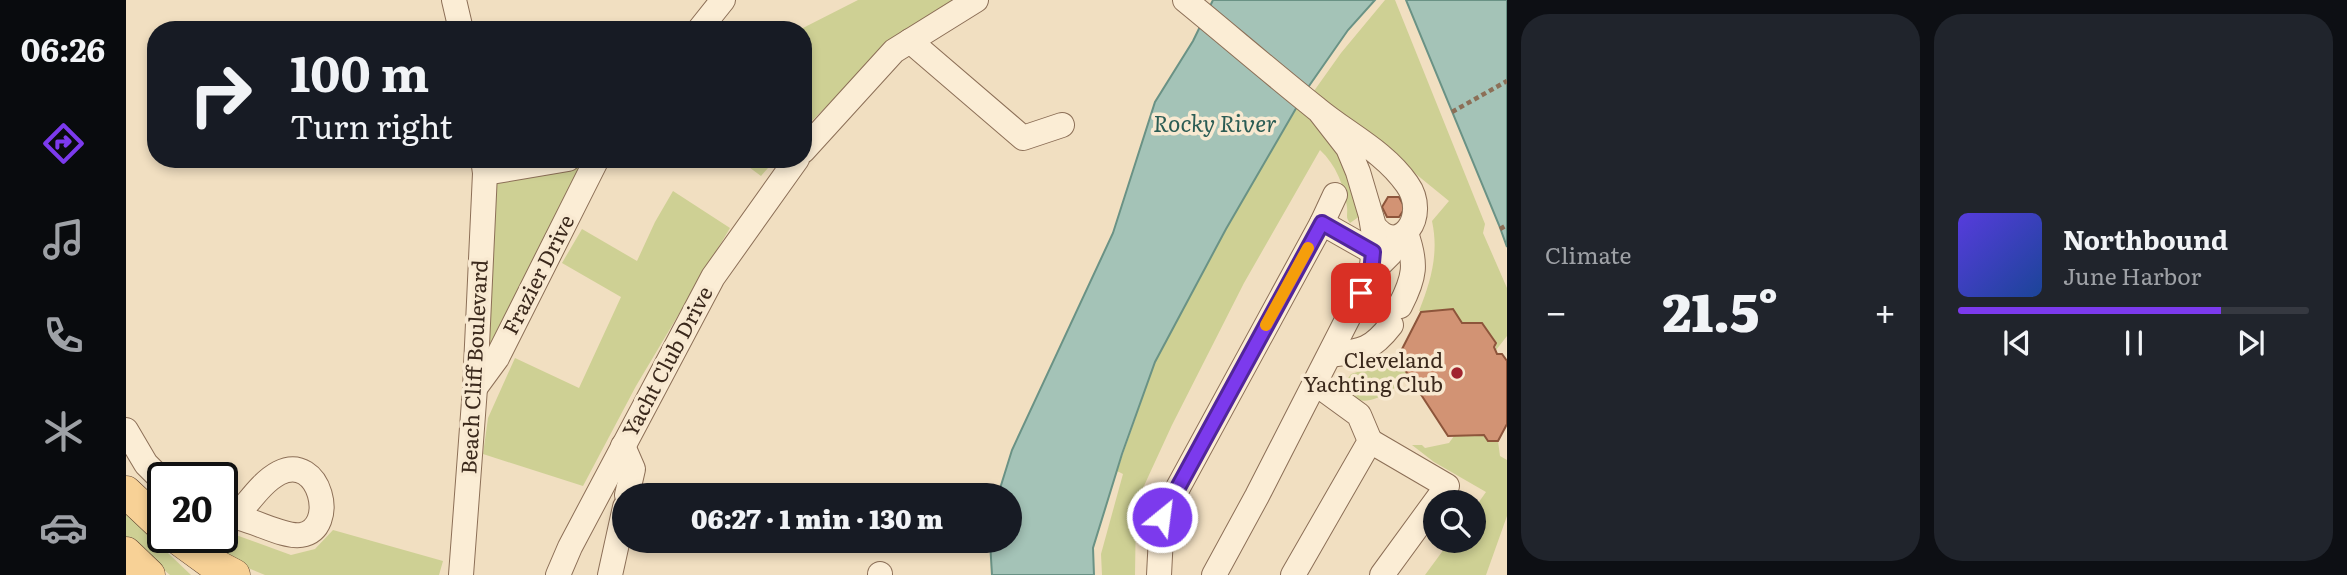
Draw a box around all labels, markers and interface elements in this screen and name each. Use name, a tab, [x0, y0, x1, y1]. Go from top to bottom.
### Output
text: 06:26	[21, 24, 105, 72]
text: 100 m	[290, 34, 429, 107]
icon: right	[175, 49, 266, 140]
text: Turn right	[290, 101, 452, 149]
water label: Rocky River	[1153, 105, 1277, 139]
icon: directions	[39, 119, 88, 168]
street label: Frazier Drive	[493, 208, 580, 339]
icon: music	[39, 215, 88, 264]
text: Northbound	[2063, 219, 2228, 258]
text: Climate	[1545, 237, 1631, 271]
text: June Harbor	[2063, 258, 2201, 292]
street label: Beach Cliff Boulevard	[451, 259, 494, 475]
pin	[1331, 263, 1391, 323]
text: 21.5°	[1663, 271, 1778, 348]
icon: arrive	[1342, 274, 1380, 312]
street label: Yacht Club Drive	[613, 280, 719, 442]
text: −	[1545, 281, 1567, 338]
text: +	[1874, 281, 1896, 338]
icon: phone	[39, 311, 88, 360]
icon: previous	[1998, 324, 2036, 362]
icon: pause	[2115, 324, 2153, 362]
icon: next	[2232, 324, 2270, 362]
place label: Cleveland Yachting Club	[1303, 343, 1443, 398]
marker: Cleveland Yachting Club	[1449, 365, 1465, 381]
icon: climate	[39, 407, 88, 456]
speed limit sign: 20	[147, 462, 238, 553]
position arrow	[1125, 480, 1199, 554]
map controls	[1423, 490, 1486, 553]
button: search	[1423, 490, 1486, 553]
text: 06:27 · 1 min · 130 m	[691, 498, 943, 537]
icon: car	[39, 503, 88, 552]

